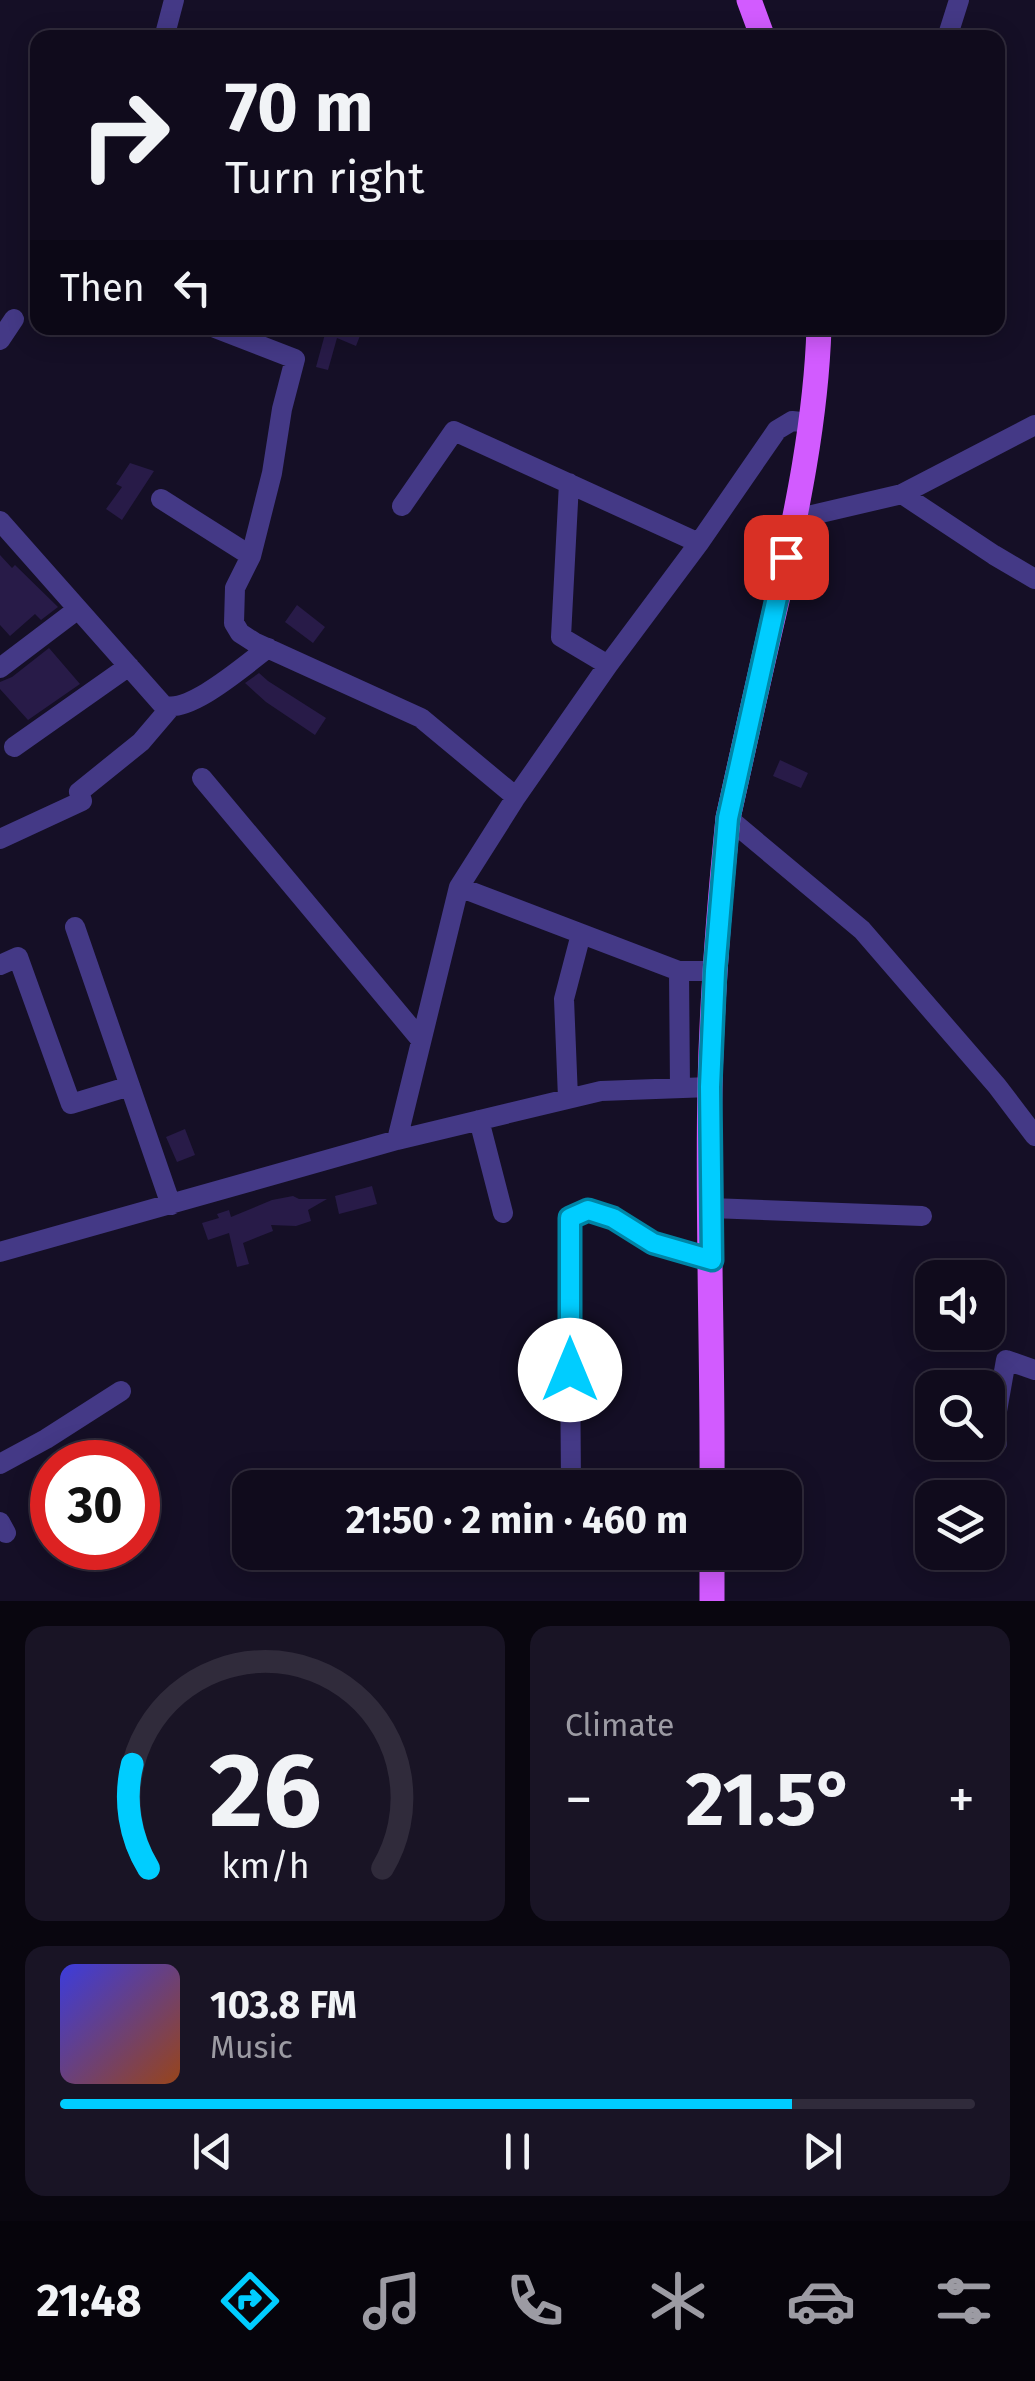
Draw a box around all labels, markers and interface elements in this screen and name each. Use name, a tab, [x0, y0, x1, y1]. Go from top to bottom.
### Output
text: 70 m	[225, 66, 374, 150]
icon: right	[60, 70, 190, 200]
text: Turn right	[225, 151, 424, 205]
icon: left	[165, 260, 220, 315]
text: Then	[60, 265, 145, 311]
pin	[744, 515, 829, 600]
icon: arrive	[759, 530, 814, 585]
map controls	[915, 1260, 1005, 1570]
button: sound	[915, 1260, 1005, 1350]
position arrow	[518, 1318, 622, 1422]
button: search	[915, 1370, 1005, 1460]
speed limit sign: 30	[30, 1440, 160, 1570]
button: layers	[915, 1480, 1005, 1570]
text: 21:50 · 2 min · 460 m	[346, 1497, 688, 1543]
text: Climate	[565, 1706, 674, 1744]
text: 26	[209, 1729, 321, 1854]
text: 21.5°	[685, 1755, 855, 1845]
text: −	[565, 1767, 593, 1833]
text: +	[948, 1767, 975, 1833]
text: km/h	[221, 1845, 309, 1887]
text: 103.8 FM	[210, 1982, 357, 2028]
text: Music	[210, 2028, 293, 2066]
icon: previous	[185, 2124, 240, 2179]
icon: pause	[490, 2124, 545, 2179]
icon: next	[795, 2124, 850, 2179]
icon: directions	[215, 2266, 285, 2336]
icon: music	[357, 2266, 427, 2336]
icon: phone	[500, 2266, 570, 2336]
icon: climate	[643, 2266, 713, 2336]
icon: car	[786, 2266, 856, 2336]
icon: filters	[929, 2266, 999, 2336]
text: 21:48	[36, 2274, 142, 2328]

